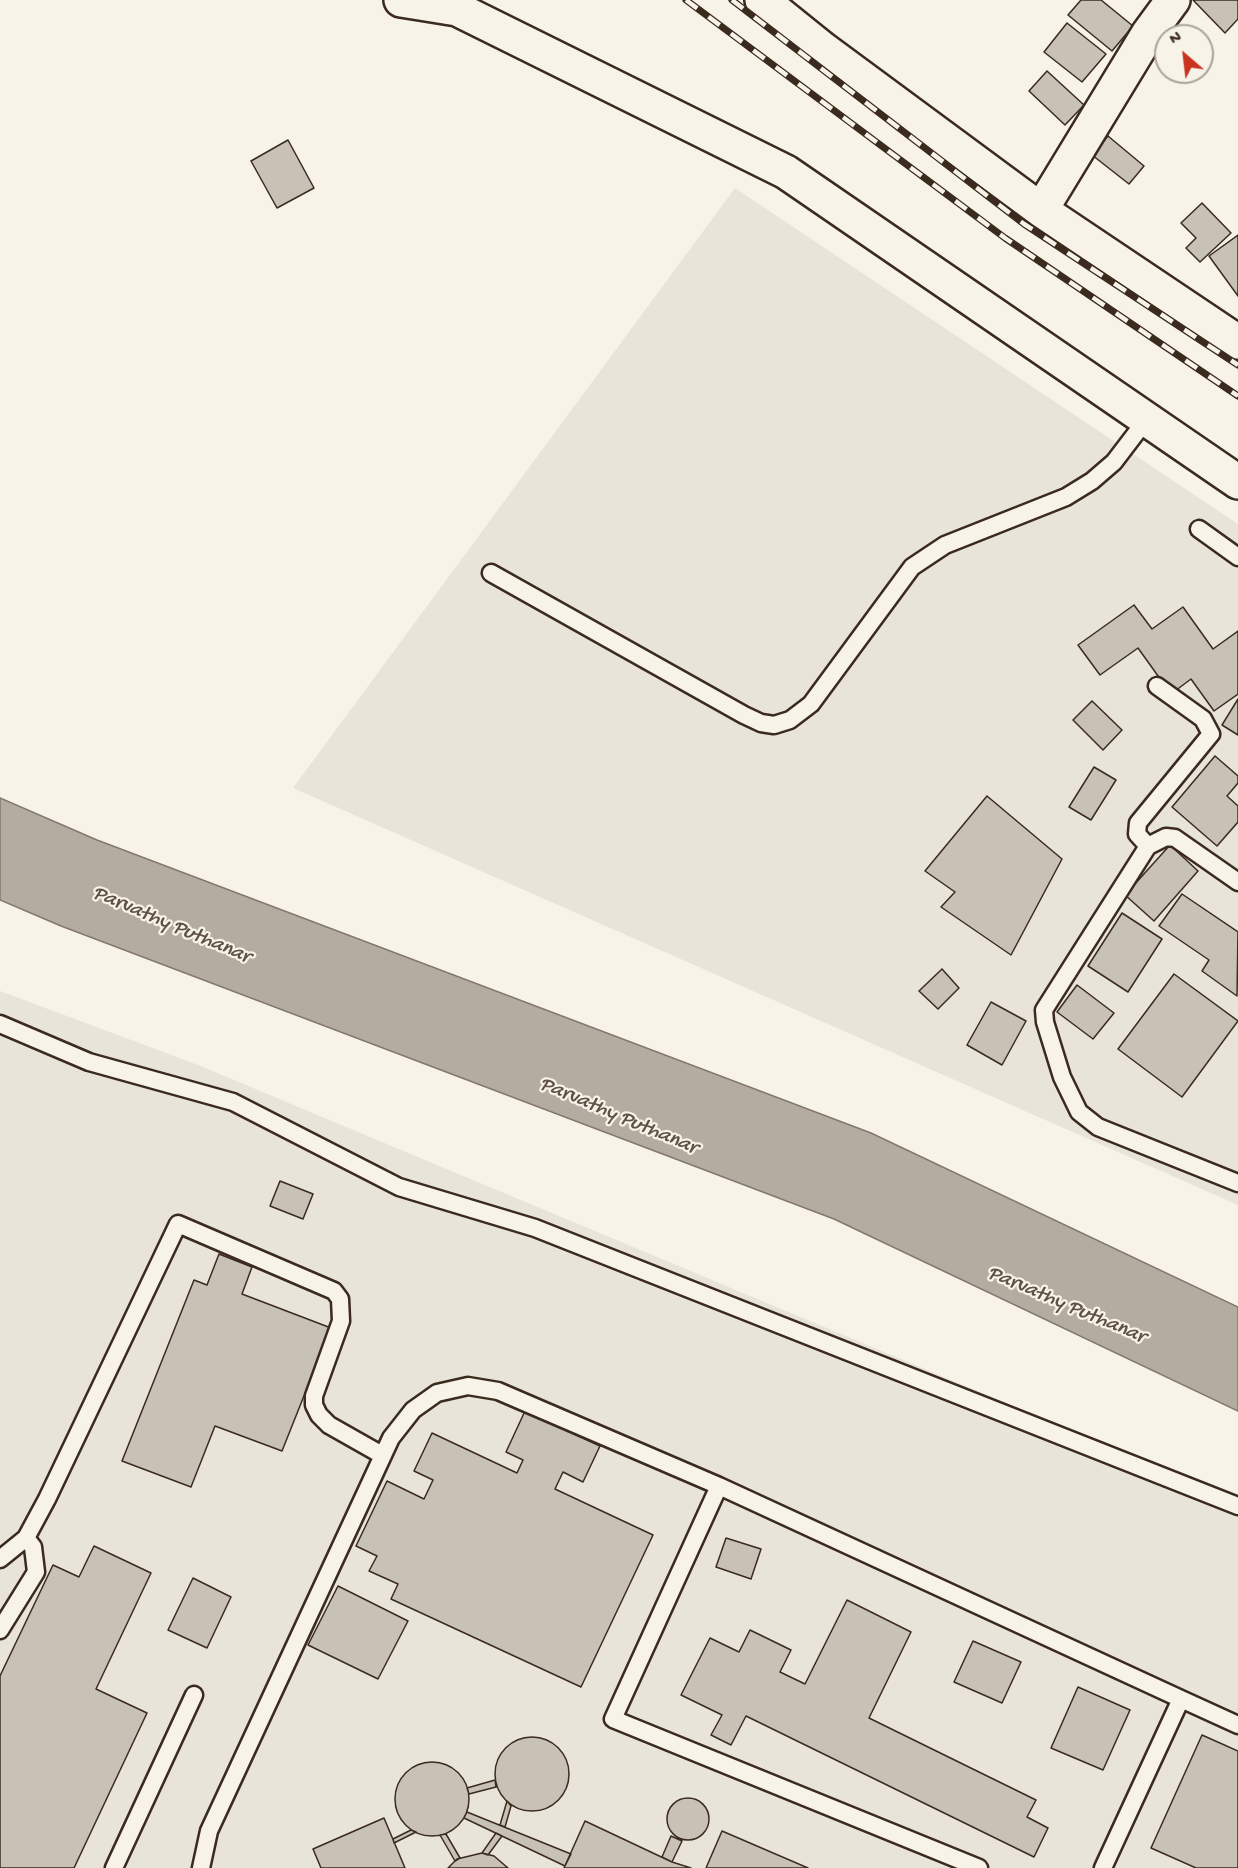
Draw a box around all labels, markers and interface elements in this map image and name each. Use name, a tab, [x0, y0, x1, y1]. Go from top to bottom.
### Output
north arrow	[1154, 24, 1214, 84]
text: N	[1167, 29, 1185, 50]
water label: Parvathy Puthanar	[88, 881, 254, 971]
water label: Parvathy Puthanar	[535, 1072, 701, 1162]
water label: Parvathy Puthanar	[983, 1261, 1149, 1351]

